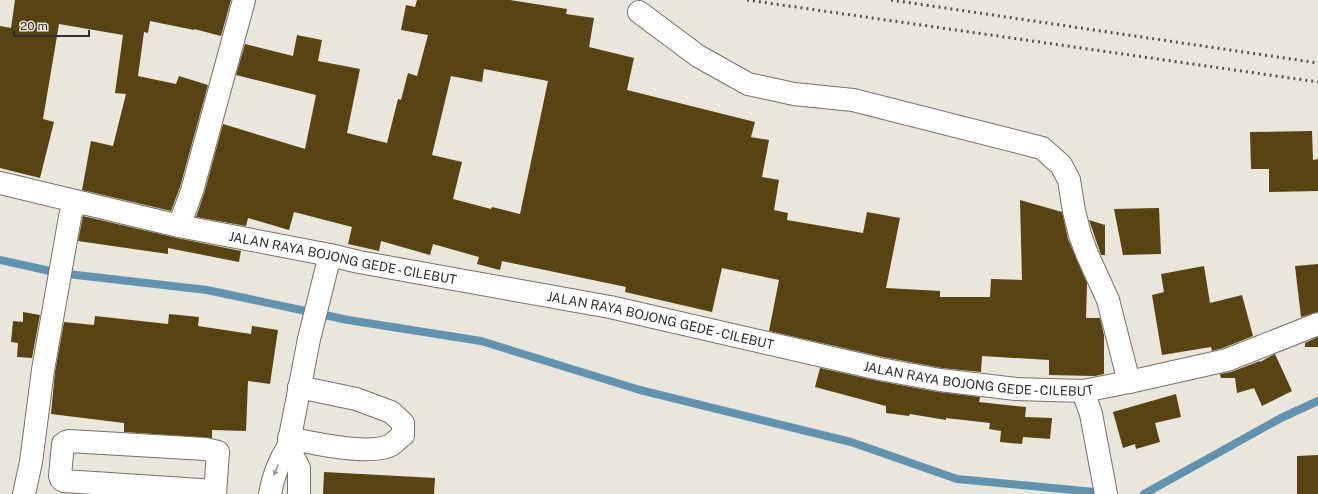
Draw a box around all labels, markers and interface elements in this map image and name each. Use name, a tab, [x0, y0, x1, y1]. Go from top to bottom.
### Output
scale bar	[14, 12, 89, 38]
text: 20 m	[20, 19, 48, 33]
street label: JALAN RAYA BOJONG GEDE - CILEBUT	[228, 229, 458, 287]
street label: JALAN RAYA BOJONG GEDE - CILEBUT	[546, 289, 776, 352]
street label: JALAN RAYA BOJONG GEDE - CILEBUT	[862, 358, 1095, 399]
one-way arrow	[273, 464, 279, 475]

